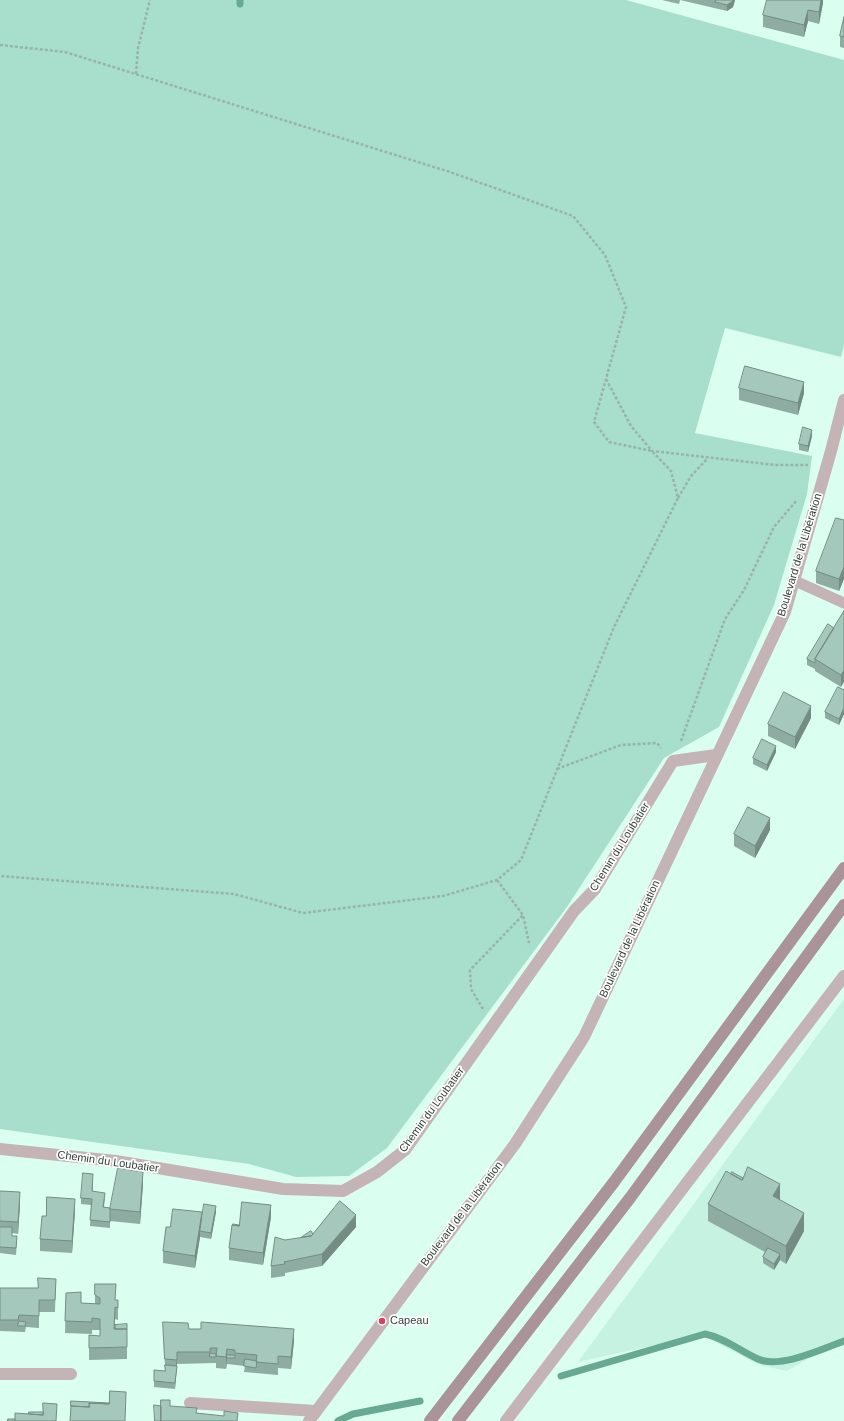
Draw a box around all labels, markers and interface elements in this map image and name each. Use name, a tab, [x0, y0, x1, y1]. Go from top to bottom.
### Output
street label: Boulevard de la Libération	[775, 492, 825, 618]
street label: Chemin du Loubatier	[587, 800, 653, 894]
street label: Boulevard de la Libération	[597, 878, 663, 1000]
street label: Chemin du Loubatier	[397, 1065, 467, 1155]
street label: Chemin du Loubatier	[57, 1148, 159, 1176]
street label: Boulevard de la Libération	[418, 1159, 506, 1269]
place label: Capeau	[390, 1314, 429, 1328]
marker: Capeau	[377, 1316, 387, 1326]

